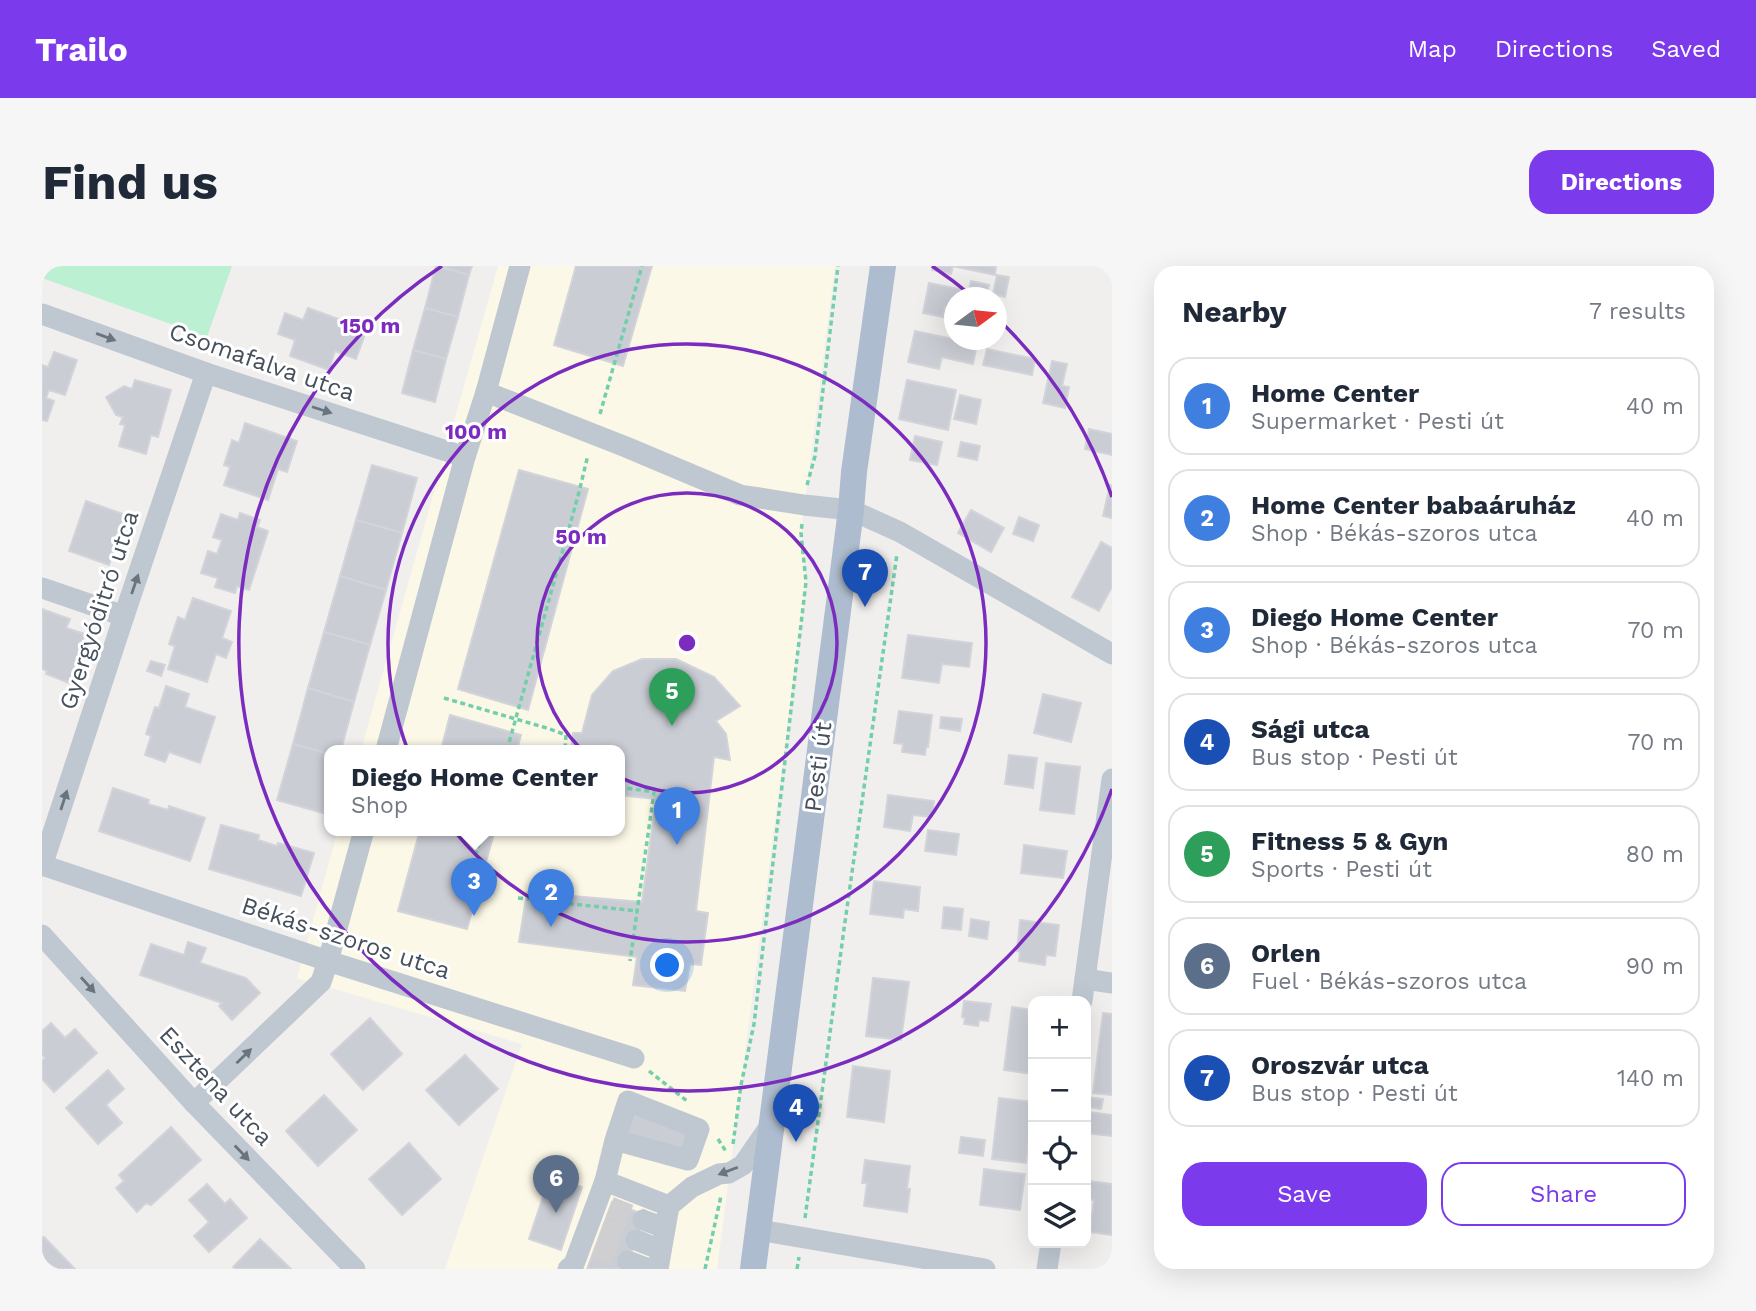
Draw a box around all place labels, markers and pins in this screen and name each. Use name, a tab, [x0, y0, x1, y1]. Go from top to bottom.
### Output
pin: 7	[842, 549, 888, 607]
centre of rings	[675, 631, 699, 655]
pin: 5	[649, 668, 695, 726]
pin: 1	[654, 787, 700, 845]
pin: 3	[451, 858, 497, 916]
pin: 2	[528, 869, 574, 927]
pin: 4	[773, 1084, 819, 1142]
pin: 6	[533, 1155, 579, 1213]

